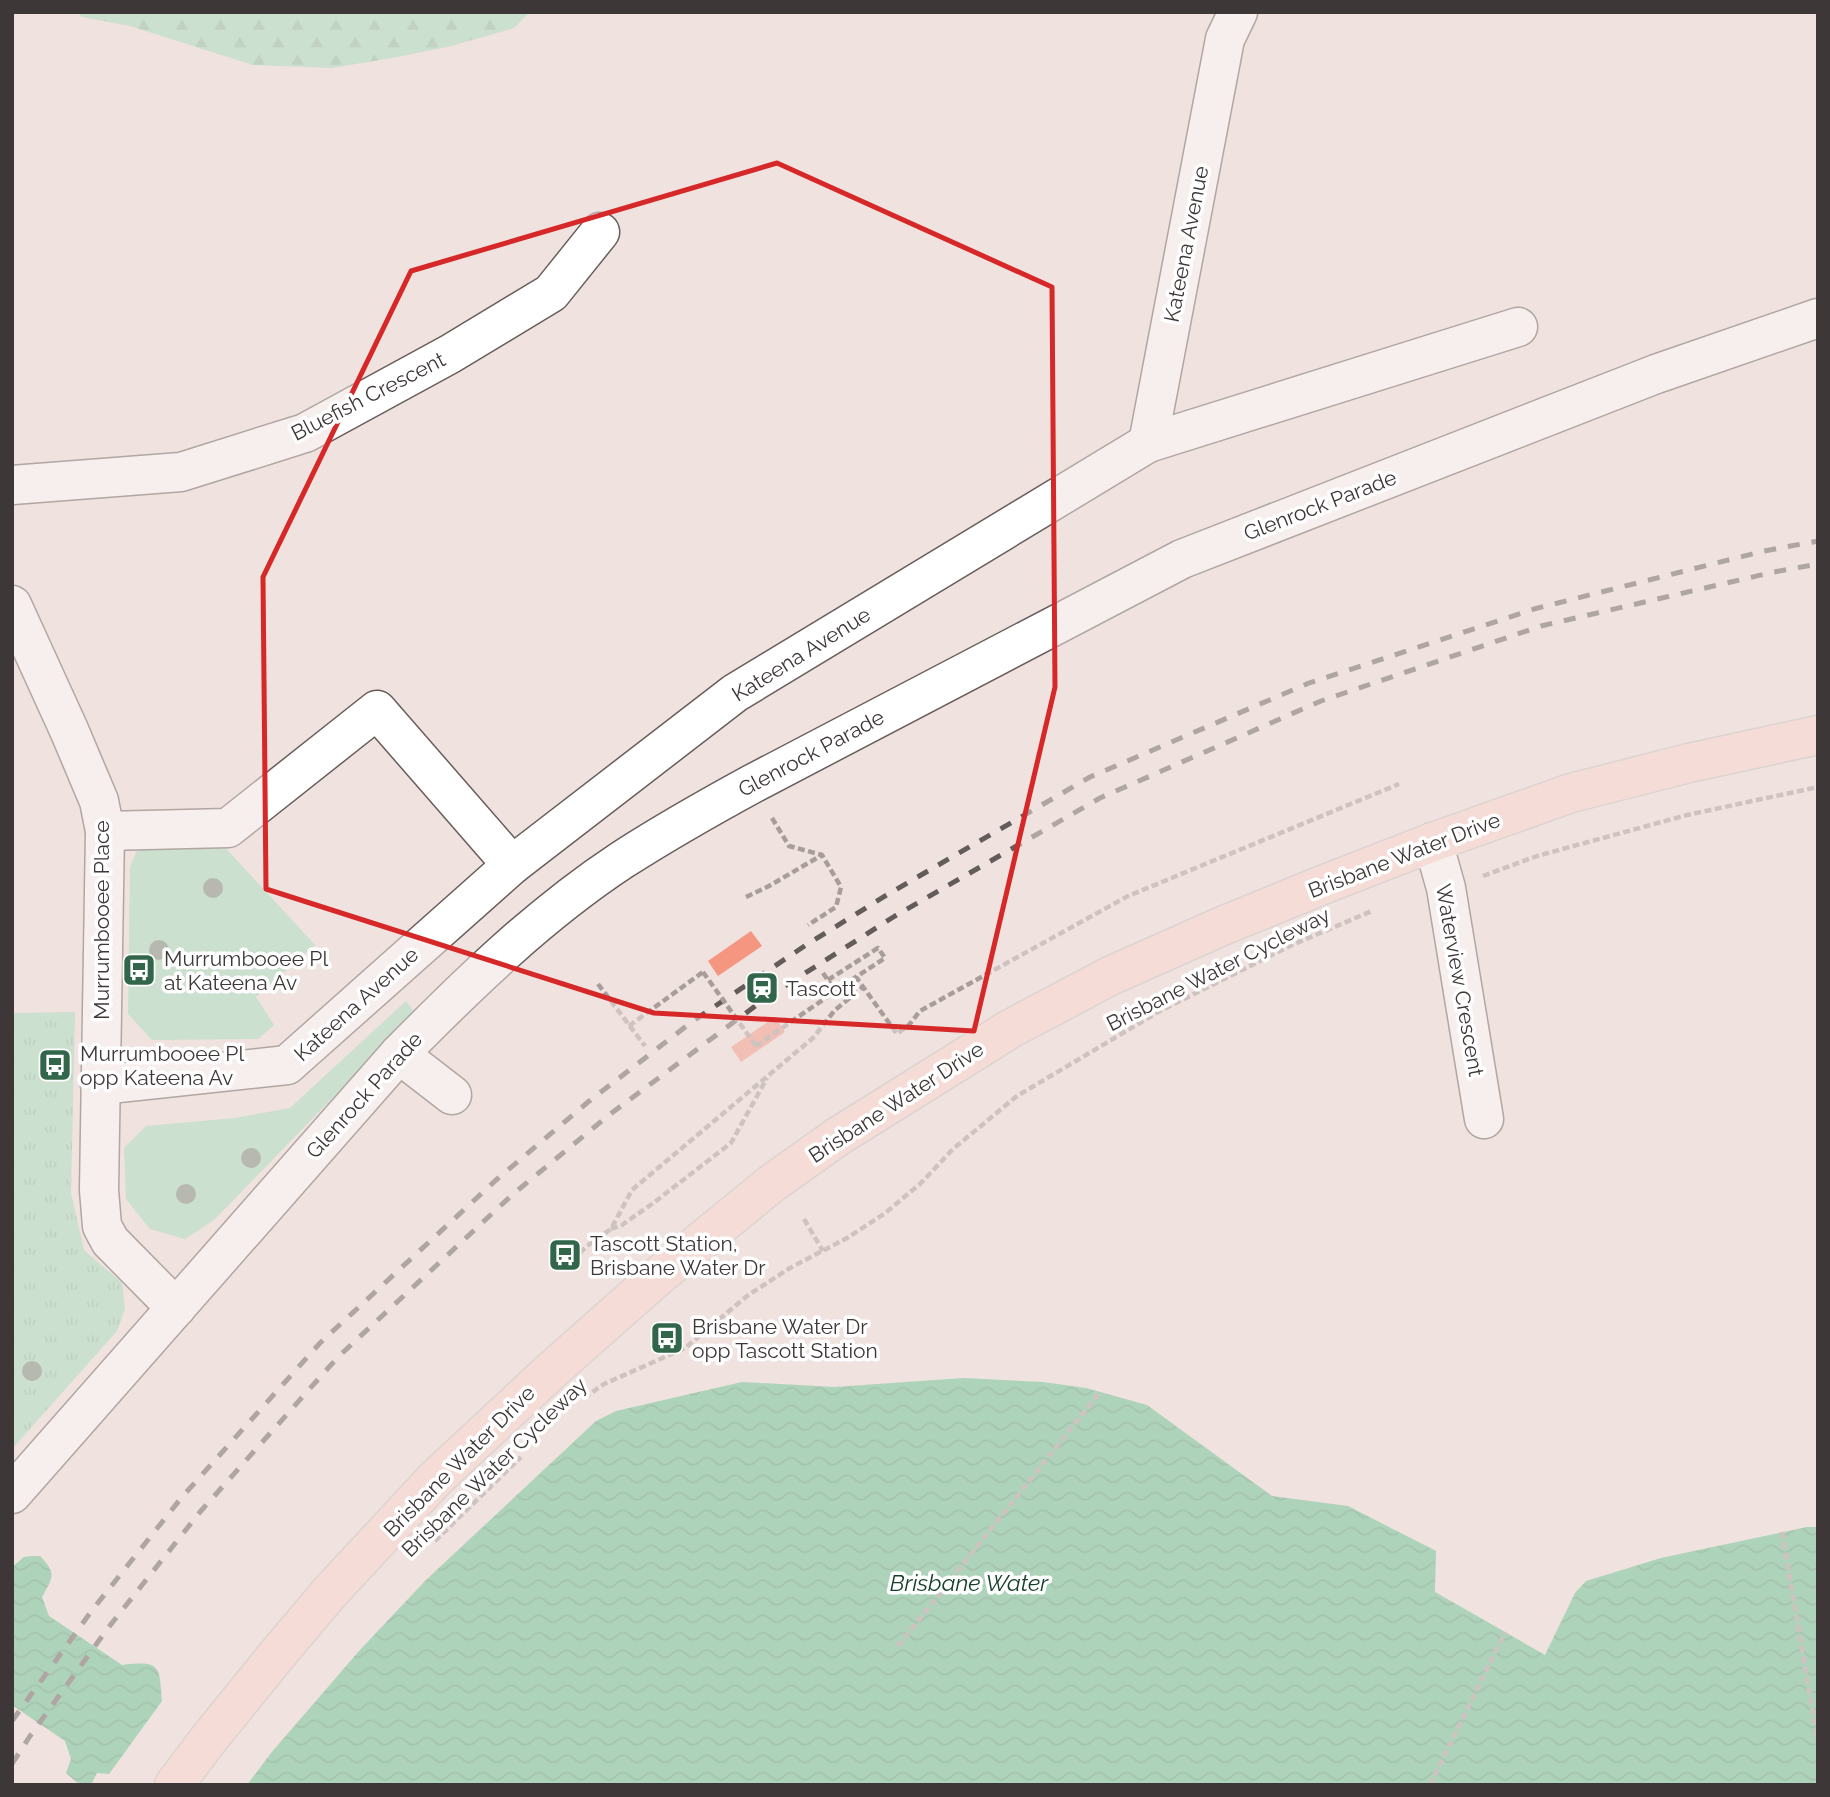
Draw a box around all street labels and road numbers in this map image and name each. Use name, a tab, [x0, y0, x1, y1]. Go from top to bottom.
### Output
street label: Kateena Avenue	[1159, 164, 1213, 324]
street label: Bluefish Crescent	[287, 346, 449, 446]
street label: Glenrock Parade	[1240, 464, 1400, 546]
street label: Kateena Avenue	[727, 601, 875, 707]
street label: Glenrock Parade	[734, 704, 888, 802]
street label: Brisbane Water Drive	[1305, 807, 1503, 903]
street label: Murrumbooee Place	[89, 820, 114, 1020]
street label: Waterview Crescent	[1431, 882, 1489, 1078]
street label: Brisbane Water Cycleway	[1102, 902, 1334, 1036]
street label: Kateena Avenue	[289, 942, 423, 1066]
street label: Glenrock Parade	[301, 1027, 427, 1163]
street label: Brisbane Water Drive	[804, 1036, 988, 1168]
street label: Brisbane Water Cycleway	[396, 1372, 592, 1562]
street label: Brisbane Water Drive	[378, 1380, 540, 1542]

